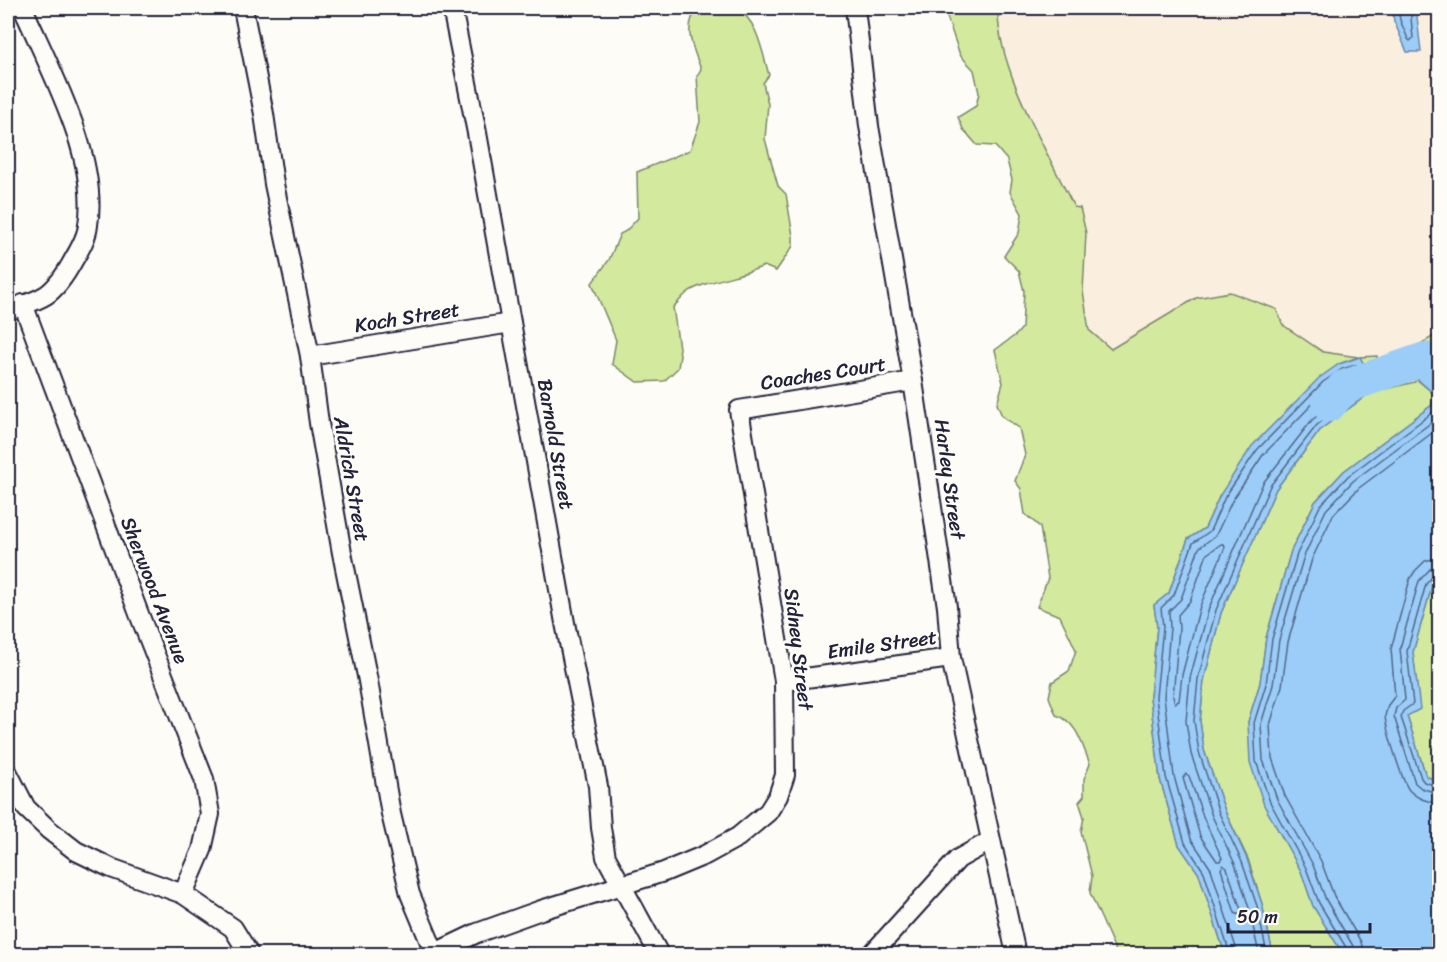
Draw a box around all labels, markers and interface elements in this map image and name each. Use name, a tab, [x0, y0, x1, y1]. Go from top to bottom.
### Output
street label: Koch Street	[352, 292, 462, 343]
street label: Coaches Court	[758, 346, 889, 401]
street label: Barnold Street	[527, 376, 584, 512]
street label: Aldrich Street	[323, 413, 380, 545]
street label: Harley Street	[924, 417, 975, 542]
street label: Sherwood Avenue	[110, 512, 199, 669]
street label: Sidney Street	[774, 586, 823, 713]
street label: Emile Street	[825, 619, 940, 670]
scale bar	[1228, 896, 1370, 934]
text: 50 m	[1237, 901, 1278, 933]

